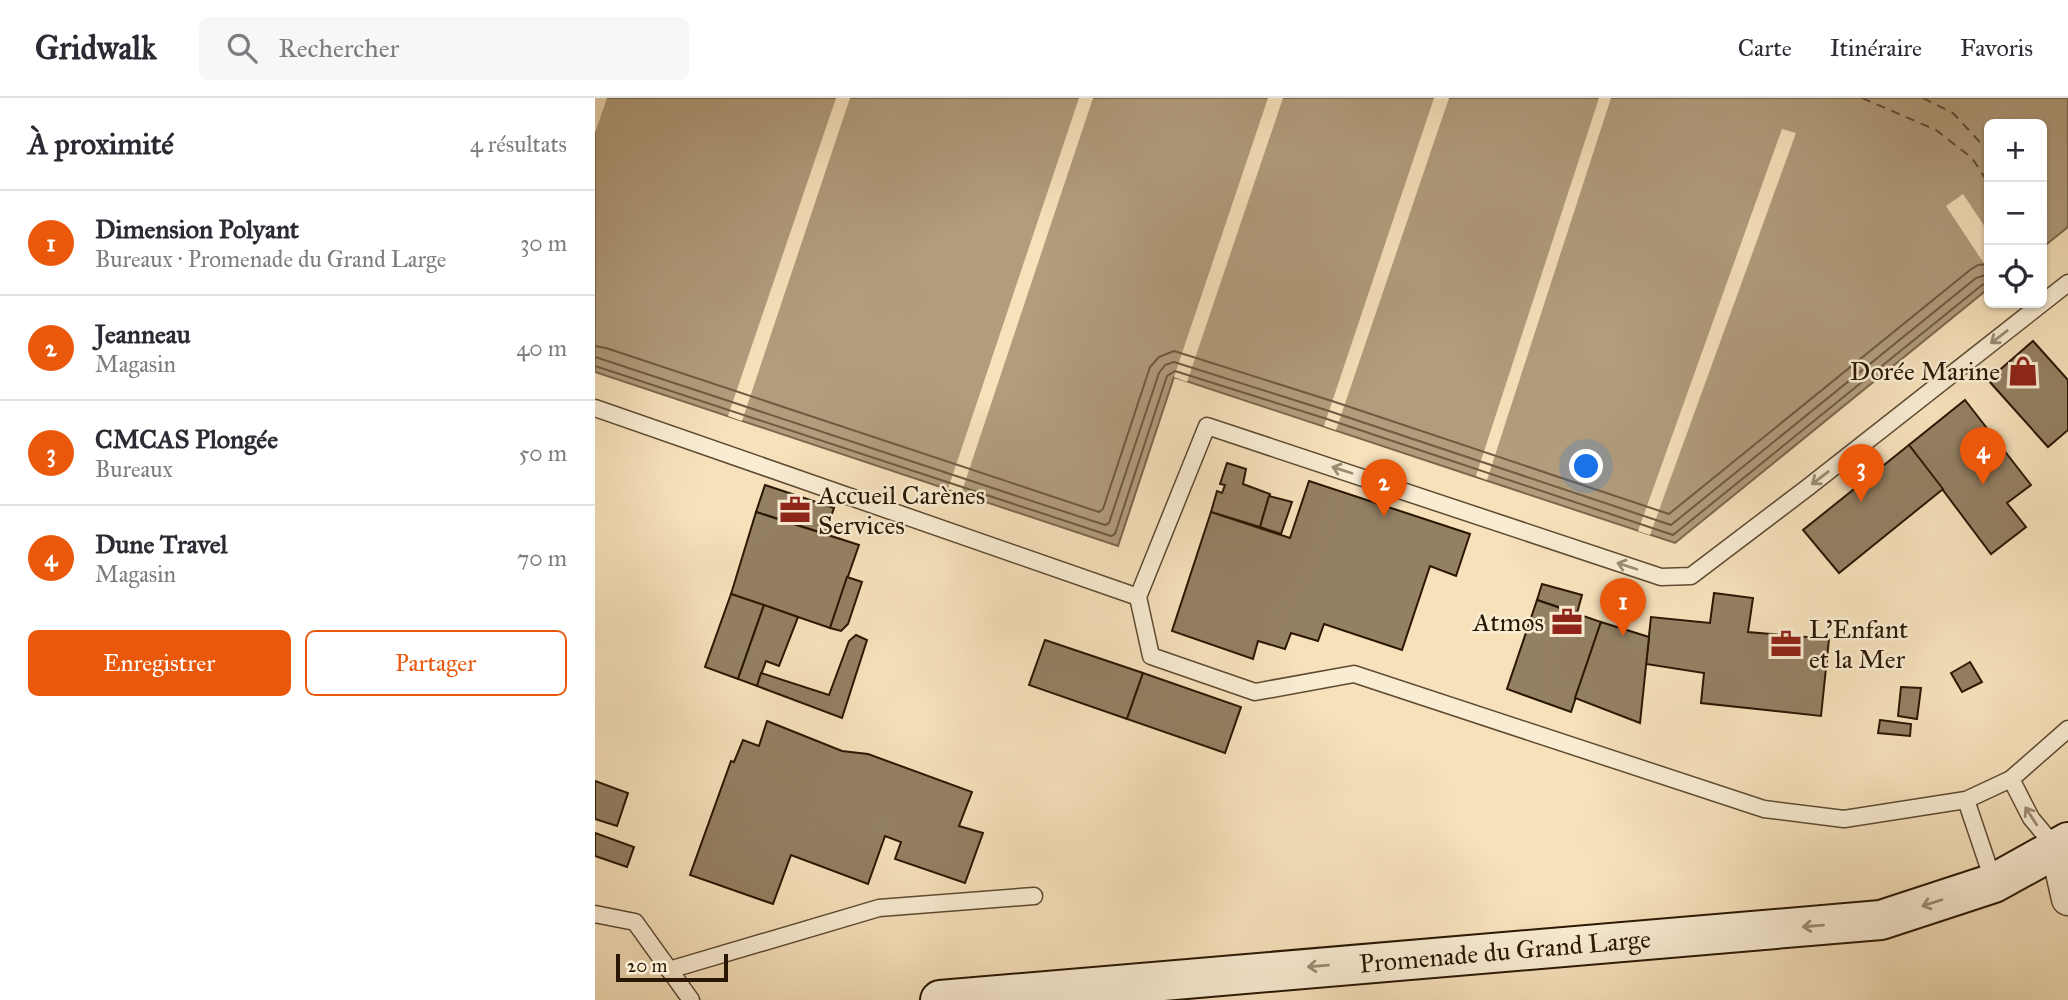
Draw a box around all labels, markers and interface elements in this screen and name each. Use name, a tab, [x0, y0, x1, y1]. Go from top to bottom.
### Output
search box	[199, 17, 689, 80]
text: Gridwalk	[35, 28, 157, 68]
icon: search	[223, 29, 261, 67]
text: Rechercher	[279, 32, 399, 64]
text: Carte	[1738, 33, 1792, 63]
text: Itinéraire	[1830, 33, 1922, 63]
text: Favoris	[1960, 33, 2033, 63]
map controls	[1984, 119, 2047, 308]
button: +	[1984, 119, 2047, 182]
text: À proximité	[28, 126, 174, 162]
text: 4 résultats	[470, 130, 567, 158]
button: −	[1984, 182, 2047, 245]
text: Dimension Polyant	[95, 213, 299, 245]
text: 1	[46, 229, 56, 257]
text: 30 m	[520, 229, 567, 257]
text: Bureaux · Promenade du Grand Large	[95, 245, 446, 273]
button: locate	[1984, 245, 2047, 308]
text: Jeanneau	[95, 318, 191, 350]
one-way arrow	[1990, 330, 2009, 345]
text: 2	[45, 334, 57, 362]
text: 40 m	[517, 334, 567, 362]
text: Magasin	[95, 350, 176, 378]
shop icon: Dorée Marine	[2006, 354, 2040, 388]
place label: Dorée Marine	[1850, 355, 2000, 387]
text: CMCAS Plongée	[95, 423, 278, 455]
pin: 4	[1960, 427, 2006, 485]
text: 3	[46, 439, 56, 467]
text: 50 m	[519, 439, 567, 467]
pin: 3	[1838, 444, 1884, 502]
your location	[1569, 449, 1603, 483]
text: Bureaux	[95, 455, 173, 483]
pin: 2	[1361, 459, 1407, 517]
one-way arrow	[1331, 463, 1353, 476]
one-way arrow	[1811, 470, 1830, 485]
place label: Accueil Carènes Services	[817, 479, 985, 541]
office icon: Accueil Carènes Services	[778, 493, 812, 527]
text: Dune Travel	[95, 528, 228, 560]
text: 4	[45, 544, 57, 572]
text: 70 m	[517, 544, 567, 572]
one-way arrow	[1617, 558, 1639, 571]
text: Magasin	[95, 560, 176, 588]
pin: 1	[1600, 578, 1646, 636]
office icon: Atmos	[1550, 605, 1584, 639]
place label: Atmos	[1472, 606, 1544, 638]
place label: L'Enfant et la Mer	[1809, 613, 1908, 675]
office icon: L'Enfant et la Mer	[1769, 627, 1803, 661]
button: Enregistrer	[28, 630, 291, 696]
button: Partager	[305, 630, 567, 696]
one-way arrow	[2024, 807, 2039, 826]
one-way arrow	[1922, 898, 1944, 910]
one-way arrow	[1803, 920, 1825, 933]
street label: Promenade du Grand Large	[1358, 922, 1652, 980]
scale bar	[616, 951, 728, 983]
text: 20 m	[627, 954, 668, 977]
one-way arrow	[1307, 960, 1330, 973]

